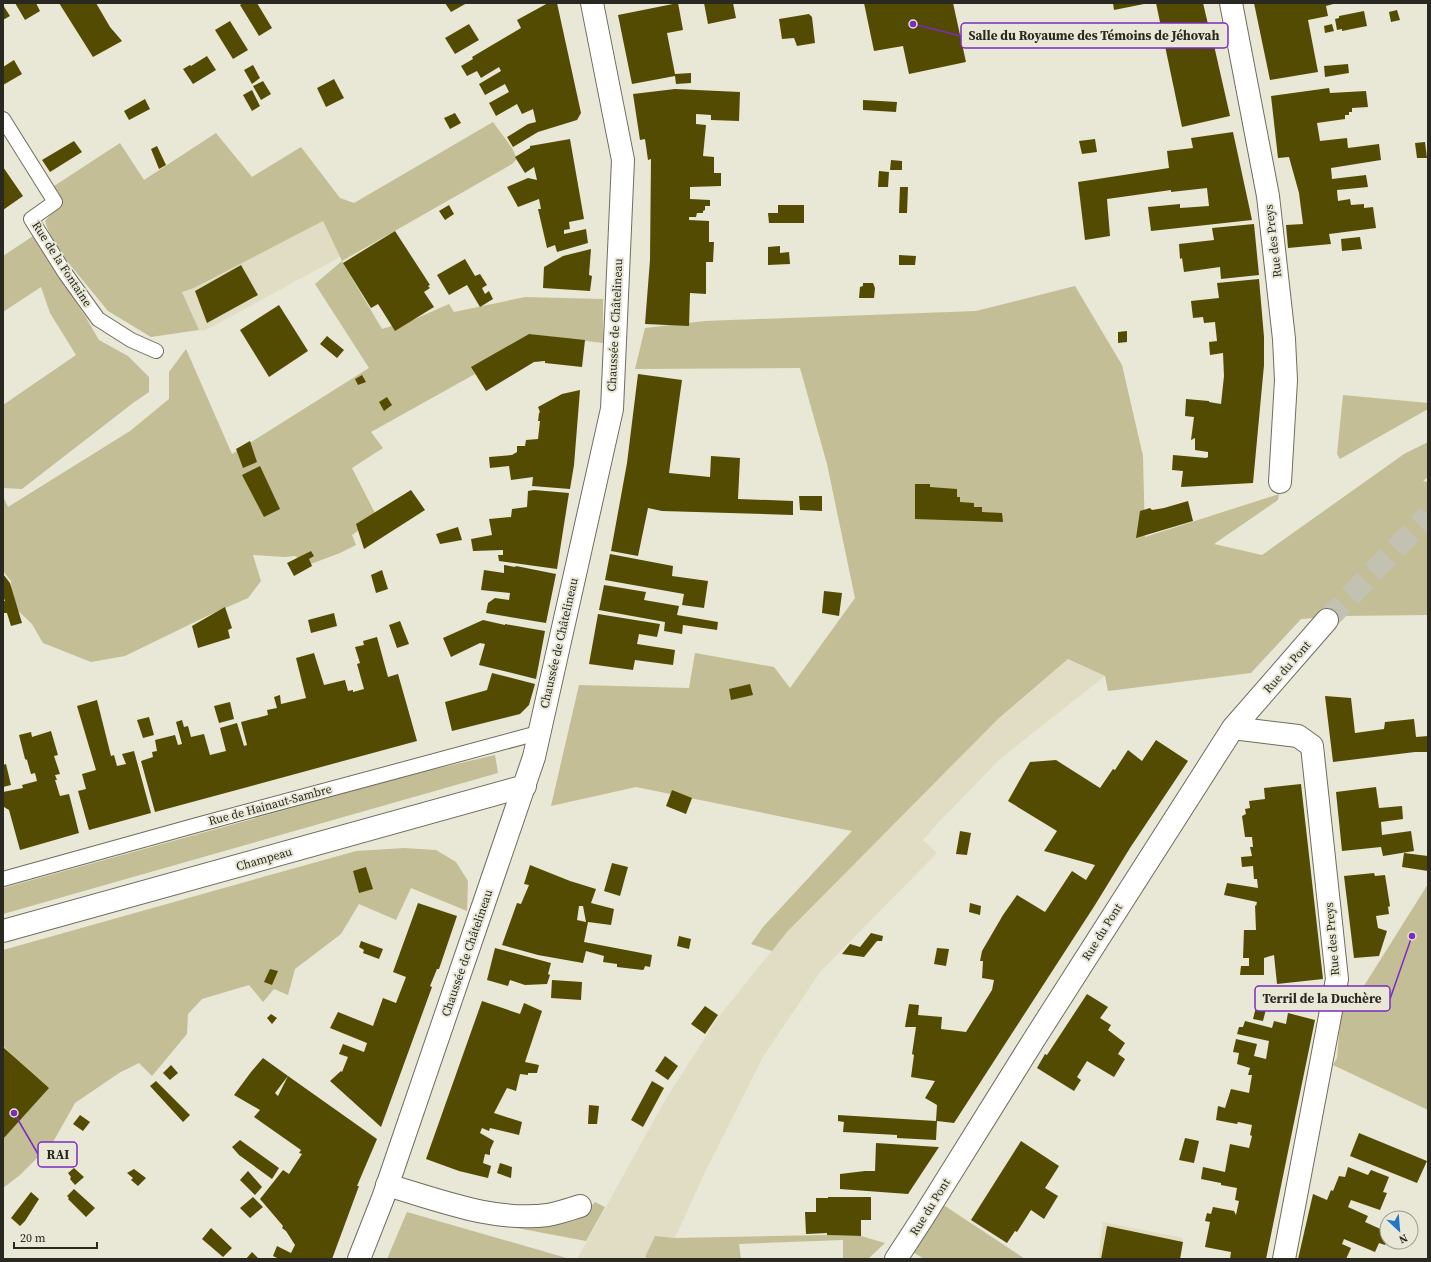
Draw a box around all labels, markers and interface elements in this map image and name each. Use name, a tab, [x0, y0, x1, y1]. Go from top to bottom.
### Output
callout: Salle du Royaume des Témoins de Jéhovah	[961, 23, 1228, 48]
text: Salle du Royaume des Témoins de Jéhovah	[968, 27, 1220, 44]
street label: Rue des Preys	[1261, 204, 1285, 278]
street label: Rue de la Fontaine	[28, 218, 96, 310]
street label: Chaussée de Châtelineau	[604, 258, 626, 392]
street label: Chaussée de Châtelineau	[536, 576, 582, 710]
street label: Rue du Pont	[1260, 637, 1314, 697]
street label: Rue de Hainaut-Sambre	[207, 781, 333, 829]
street label: Champeau	[234, 843, 294, 875]
street label: Chaussée de Châtelineau	[438, 887, 496, 1019]
street label: Rue du Pont	[1078, 900, 1126, 964]
street label: Rue des Preys	[1321, 902, 1343, 976]
callout: Terril de la Duchère	[1255, 986, 1390, 1011]
text: Terril de la Duchère	[1263, 990, 1382, 1007]
callout: RAI	[38, 1142, 77, 1167]
text: RAI	[47, 1146, 69, 1163]
street label: Rue du Pont	[906, 1175, 954, 1239]
north arrow	[1379, 1210, 1419, 1250]
scale bar	[14, 1224, 97, 1250]
text: 20 m	[20, 1230, 46, 1246]
text: N	[1396, 1230, 1410, 1247]

